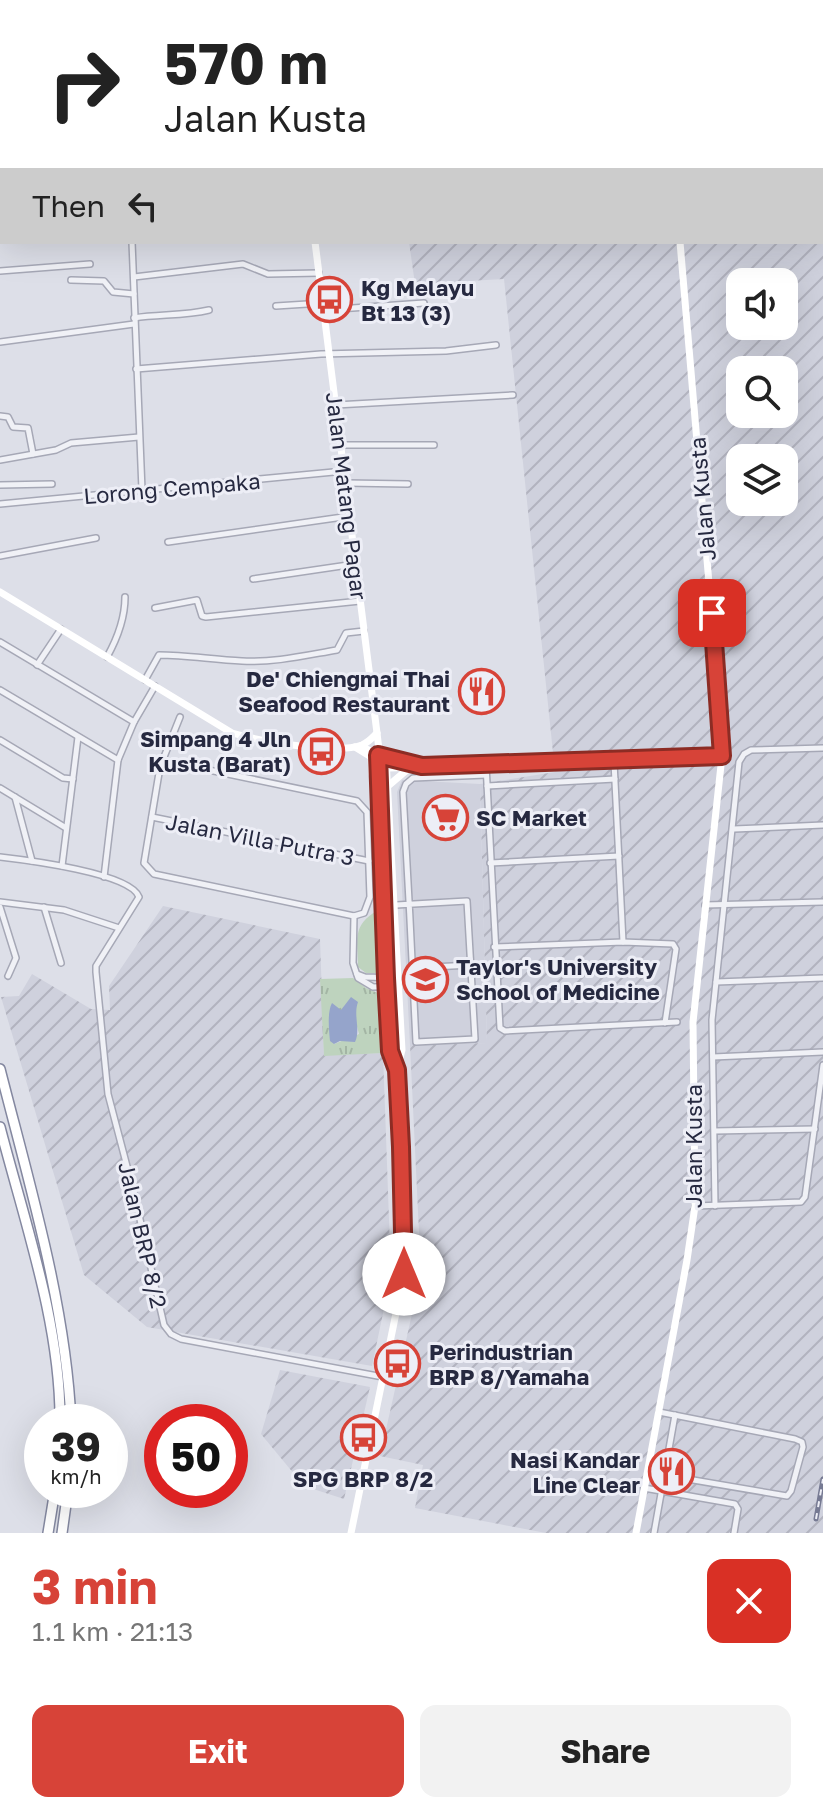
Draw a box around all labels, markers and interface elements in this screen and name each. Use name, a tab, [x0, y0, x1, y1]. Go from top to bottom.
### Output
text: 570 m	[164, 29, 328, 96]
icon: right	[32, 32, 136, 136]
text: Jalan Kusta	[164, 97, 367, 140]
icon: left	[121, 184, 165, 228]
text: Then	[32, 188, 105, 224]
map controls	[726, 268, 798, 516]
button: sound	[726, 268, 798, 340]
place label: Kg Melayu Bt 13 (3)	[361, 274, 474, 326]
bus stop icon: Kg Melayu Bt 13 (3)	[306, 276, 354, 324]
button: search	[726, 356, 798, 428]
street label: Jalan Matang Pagar	[321, 391, 373, 602]
street label: Jalan Kusta	[683, 436, 721, 562]
button: layers	[726, 444, 798, 516]
street label: Lorong Cempaka	[82, 467, 262, 509]
pin	[678, 579, 746, 647]
icon: arrive	[690, 591, 734, 635]
place label: De' Chiengmai Thai Seafood Restaurant	[238, 665, 450, 717]
restaurant icon: De' Chiengmai Thai Seafood Restaurant	[457, 667, 505, 715]
place label: Simpang 4 Jln Kusta (Barat)	[140, 725, 291, 777]
bus stop icon: Simpang 4 Jln Kusta (Barat)	[298, 727, 346, 775]
supermarket icon: SC Market	[421, 793, 469, 841]
place label: SC Market	[476, 804, 587, 831]
street label: Jalan Villa Putra 3	[163, 807, 357, 871]
place label: Taylor's University School of Medicine	[456, 953, 660, 1005]
school or university icon: Taylor's University School of Medicine	[401, 955, 449, 1003]
street label: Jalan Kusta	[680, 1084, 707, 1208]
street label: Jalan BRP 8/2	[113, 1159, 173, 1311]
position arrow	[362, 1232, 446, 1316]
place label: Perindustrian BRP 8/Yamaha	[429, 1338, 589, 1390]
bus stop icon: Perindustrian BRP 8/Yamaha	[374, 1340, 422, 1388]
speed limit sign: 50	[144, 1404, 248, 1508]
bus stop icon: SPG BRP 8/2	[339, 1413, 387, 1461]
text: 39	[51, 1422, 101, 1470]
place label: Nasi Kandar Line Clear	[510, 1446, 640, 1498]
restaurant icon: Nasi Kandar Line Clear	[647, 1448, 695, 1496]
text: km/h	[51, 1464, 101, 1488]
place label: SPG BRP 8/2	[293, 1465, 433, 1492]
text: 3 min	[32, 1557, 157, 1615]
button: close	[707, 1559, 791, 1643]
text: 1.1 km · 21:13	[32, 1616, 193, 1647]
button: Exit	[32, 1705, 404, 1797]
button: Share	[420, 1705, 791, 1797]

